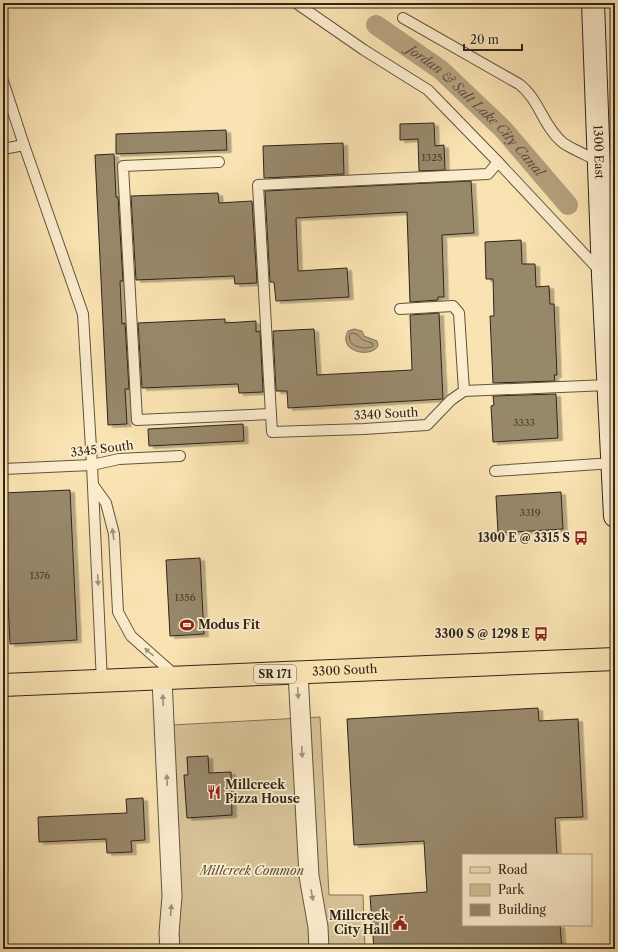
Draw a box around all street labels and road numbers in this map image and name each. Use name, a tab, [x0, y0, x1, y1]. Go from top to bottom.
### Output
street label: 1300 East	[590, 125, 607, 180]
street label: 3340 South	[353, 404, 419, 423]
street label: 3345 South	[69, 437, 135, 460]
street label: 3300 South	[312, 661, 378, 679]
road number: SR 171	[254, 665, 296, 683]

